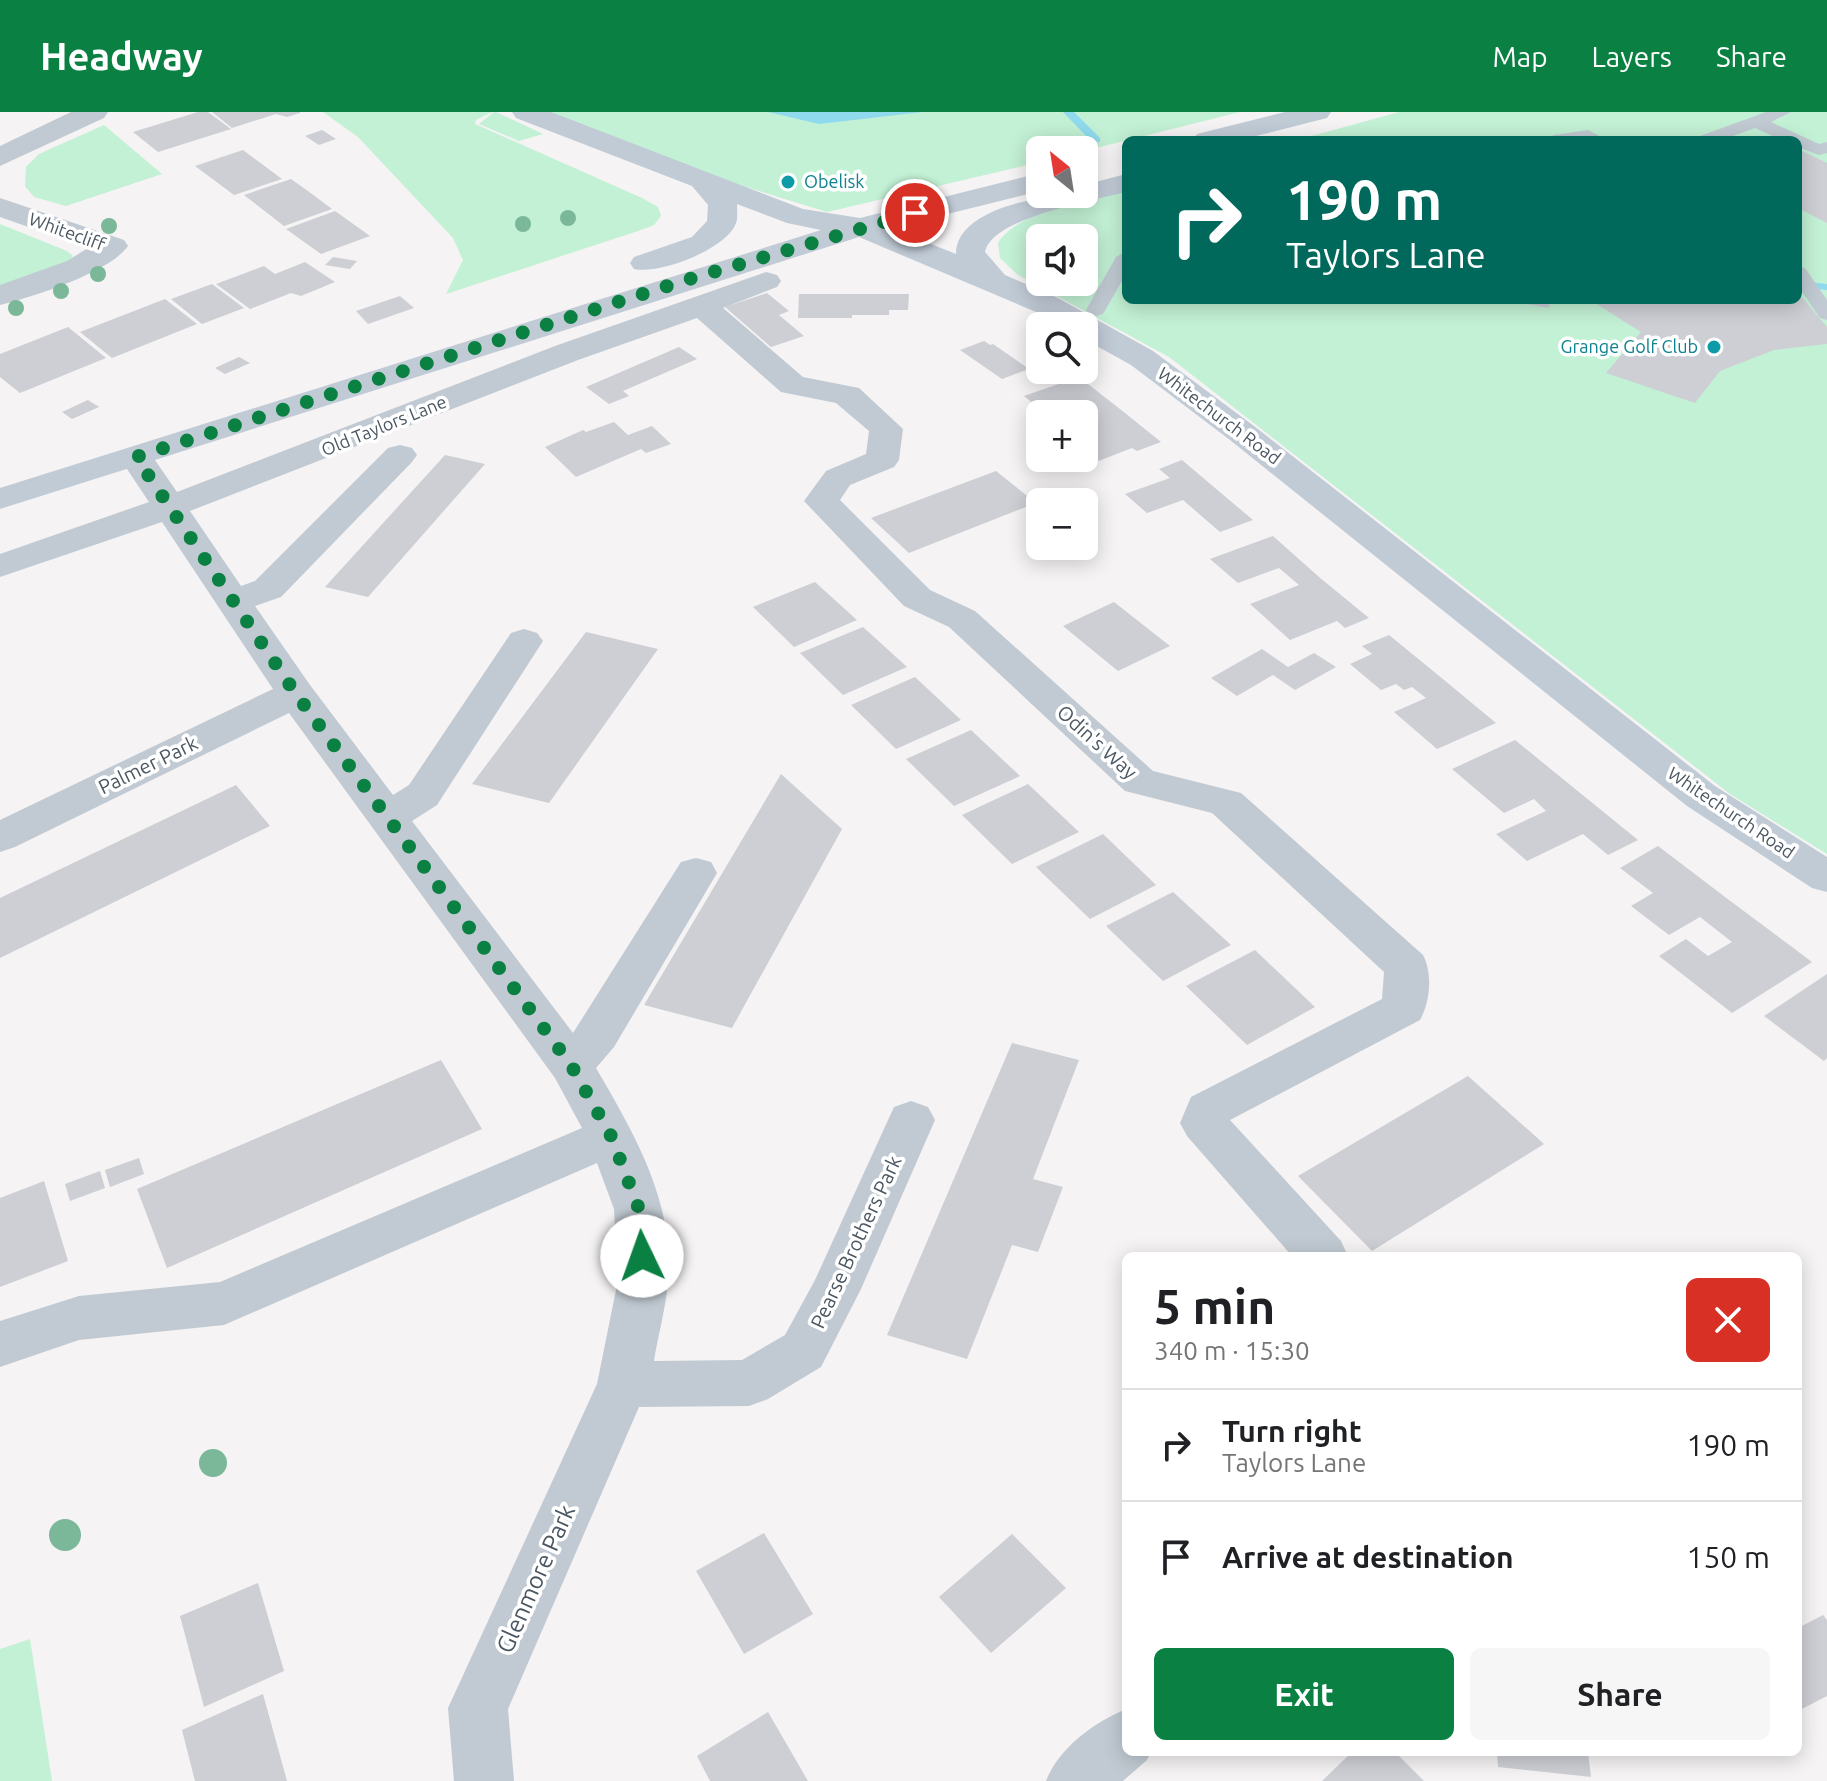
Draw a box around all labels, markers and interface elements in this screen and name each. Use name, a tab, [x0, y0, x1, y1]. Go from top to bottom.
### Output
text: Headway	[40, 35, 203, 77]
text: Map	[1492, 41, 1548, 72]
text: Layers	[1592, 41, 1672, 72]
text: Share	[1716, 41, 1787, 72]
north arrow	[1026, 136, 1098, 208]
map controls	[1026, 136, 1098, 560]
icon: right	[1154, 168, 1258, 272]
text: 190 m	[1286, 168, 1442, 231]
place label: Obelisk	[804, 171, 864, 191]
marker: Obelisk	[779, 173, 797, 191]
pin	[881, 179, 949, 247]
icon: arrive	[893, 191, 937, 235]
street label: Whitecliff	[27, 208, 108, 254]
button: sound	[1026, 224, 1098, 296]
text: Taylors Lane	[1286, 234, 1486, 275]
button: search	[1026, 312, 1098, 384]
place label: Grange Golf Club	[1561, 336, 1698, 356]
marker: Grange Golf Club	[1705, 338, 1723, 356]
street label: Whitechurch Road	[1154, 363, 1285, 468]
street label: Old Taylors Lane	[318, 391, 449, 459]
button: +	[1026, 400, 1098, 472]
button: −	[1026, 488, 1098, 560]
street label: Odin's Way	[1053, 700, 1142, 784]
street label: Palmer Park	[94, 731, 201, 798]
street label: Whitechurch Road	[1665, 762, 1799, 862]
street label: Pearse Brothers Park	[805, 1152, 906, 1332]
position arrow	[600, 1214, 684, 1298]
button: close	[1686, 1278, 1770, 1362]
text: 5 min	[1154, 1279, 1275, 1333]
text: 340 m · 15:30	[1154, 1336, 1310, 1365]
text: Turn right	[1222, 1414, 1362, 1448]
icon: right	[1154, 1423, 1198, 1467]
text: 190 m	[1686, 1428, 1770, 1462]
text: Taylors Lane	[1222, 1448, 1366, 1477]
street label: Glenmore Park	[491, 1500, 580, 1657]
icon: arrive	[1154, 1535, 1198, 1579]
text: Arrive at destination	[1222, 1540, 1514, 1574]
text: 150 m	[1686, 1540, 1770, 1574]
button: Exit	[1154, 1648, 1454, 1740]
button: Share	[1470, 1648, 1770, 1740]

